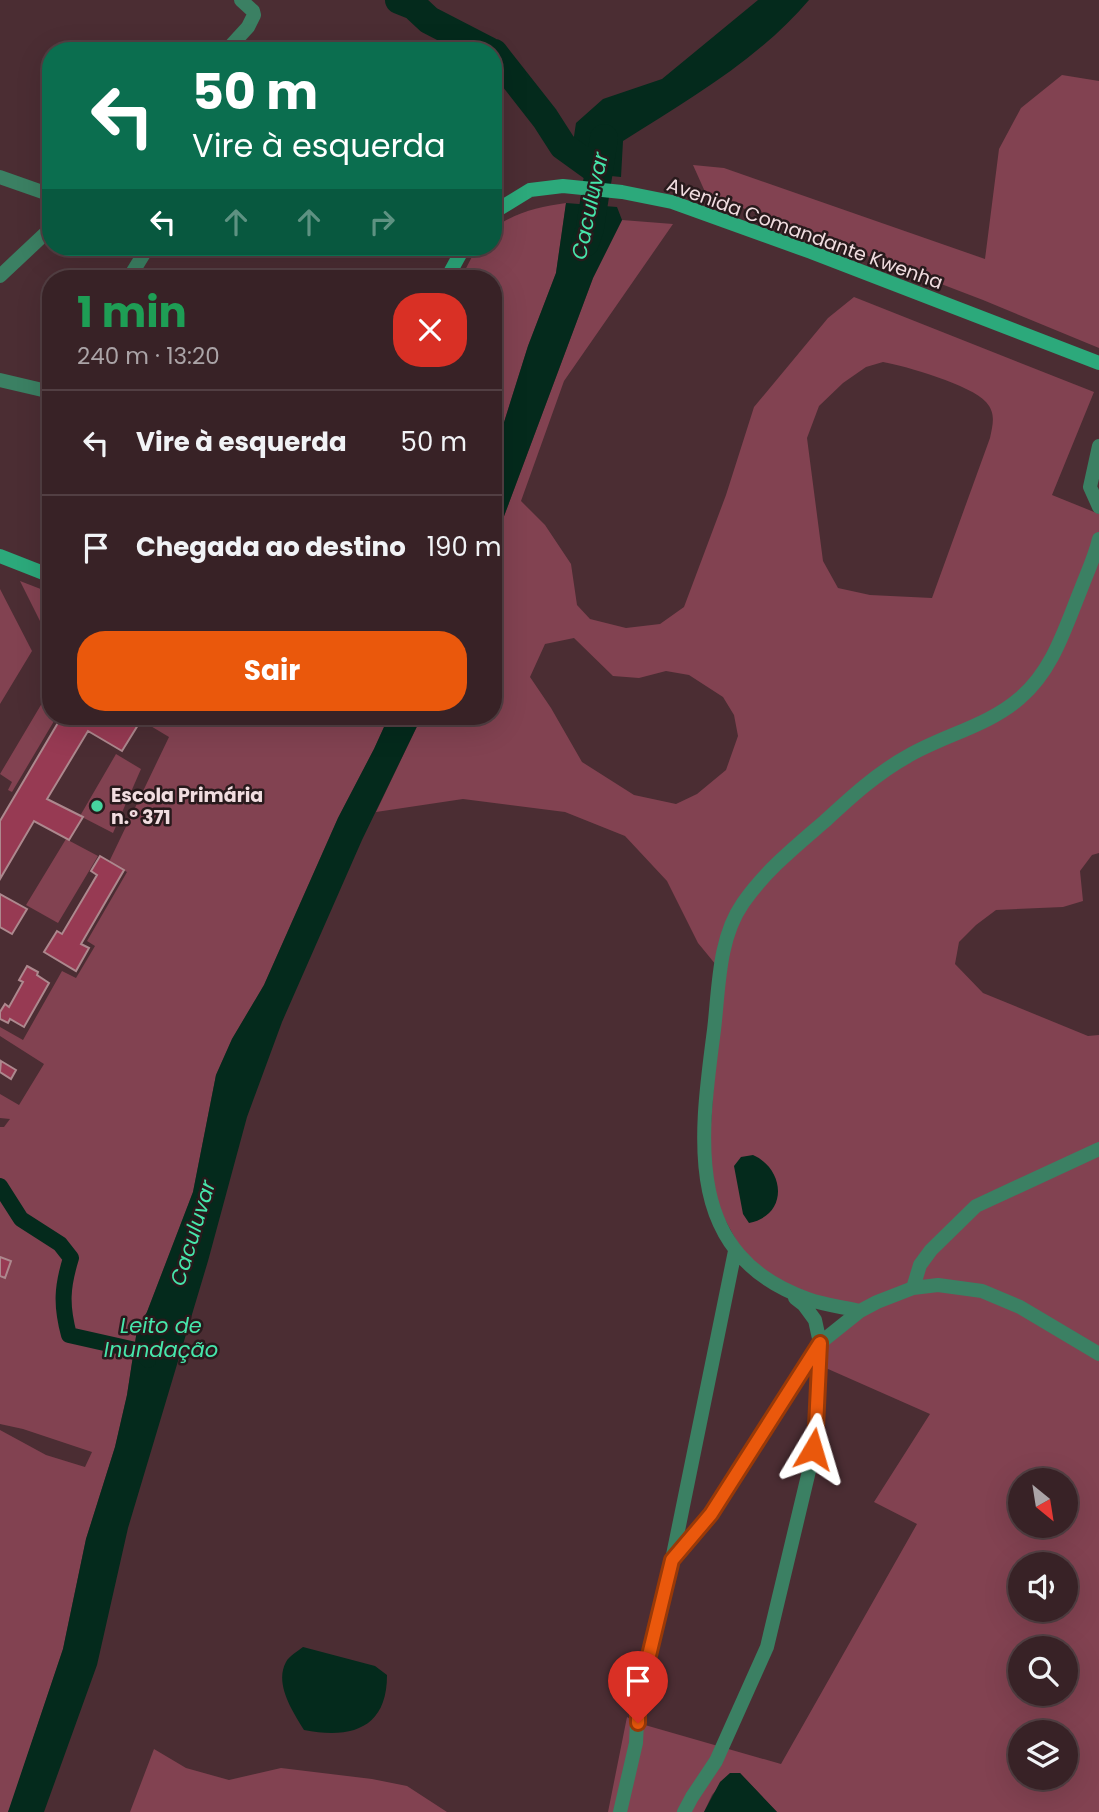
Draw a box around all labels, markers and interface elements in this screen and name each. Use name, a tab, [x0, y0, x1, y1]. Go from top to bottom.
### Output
text: 50 m	[192, 58, 318, 126]
icon: left	[77, 70, 168, 161]
text: Vire à esquerda	[192, 123, 446, 168]
water label: Caculuvar	[564, 148, 615, 262]
street label: Avenida Comandante Kwenha	[663, 171, 947, 296]
icon: left	[144, 203, 182, 241]
icon: ahead	[217, 203, 255, 241]
icon: ahead	[290, 203, 328, 241]
icon: right	[363, 203, 401, 241]
text: 1 min	[77, 283, 187, 342]
button: close	[393, 293, 467, 367]
text: 240 m · 13:20	[77, 340, 220, 372]
icon: left	[77, 424, 115, 462]
text: Vire à esquerda	[136, 424, 347, 460]
text: 50 m	[401, 424, 467, 460]
icon: arrive	[77, 529, 115, 567]
text: Chegada ao destino	[136, 529, 406, 565]
text: 190 m	[427, 529, 501, 565]
button: Sair	[77, 631, 467, 711]
place label: Escola Primária n.º 371	[111, 782, 263, 831]
marker: Escola Primária n.º 371	[89, 798, 105, 814]
water label: Caculuvar	[163, 1175, 223, 1289]
water label: Leito de Inundação	[104, 1311, 218, 1364]
position arrow	[776, 1412, 850, 1486]
north arrow	[1008, 1468, 1078, 1538]
map controls	[1008, 1468, 1078, 1790]
button: sound	[1008, 1552, 1078, 1622]
button: search	[1008, 1636, 1078, 1706]
pin	[608, 1651, 668, 1723]
icon: arrive	[619, 1662, 657, 1700]
button: layers	[1008, 1720, 1078, 1790]

